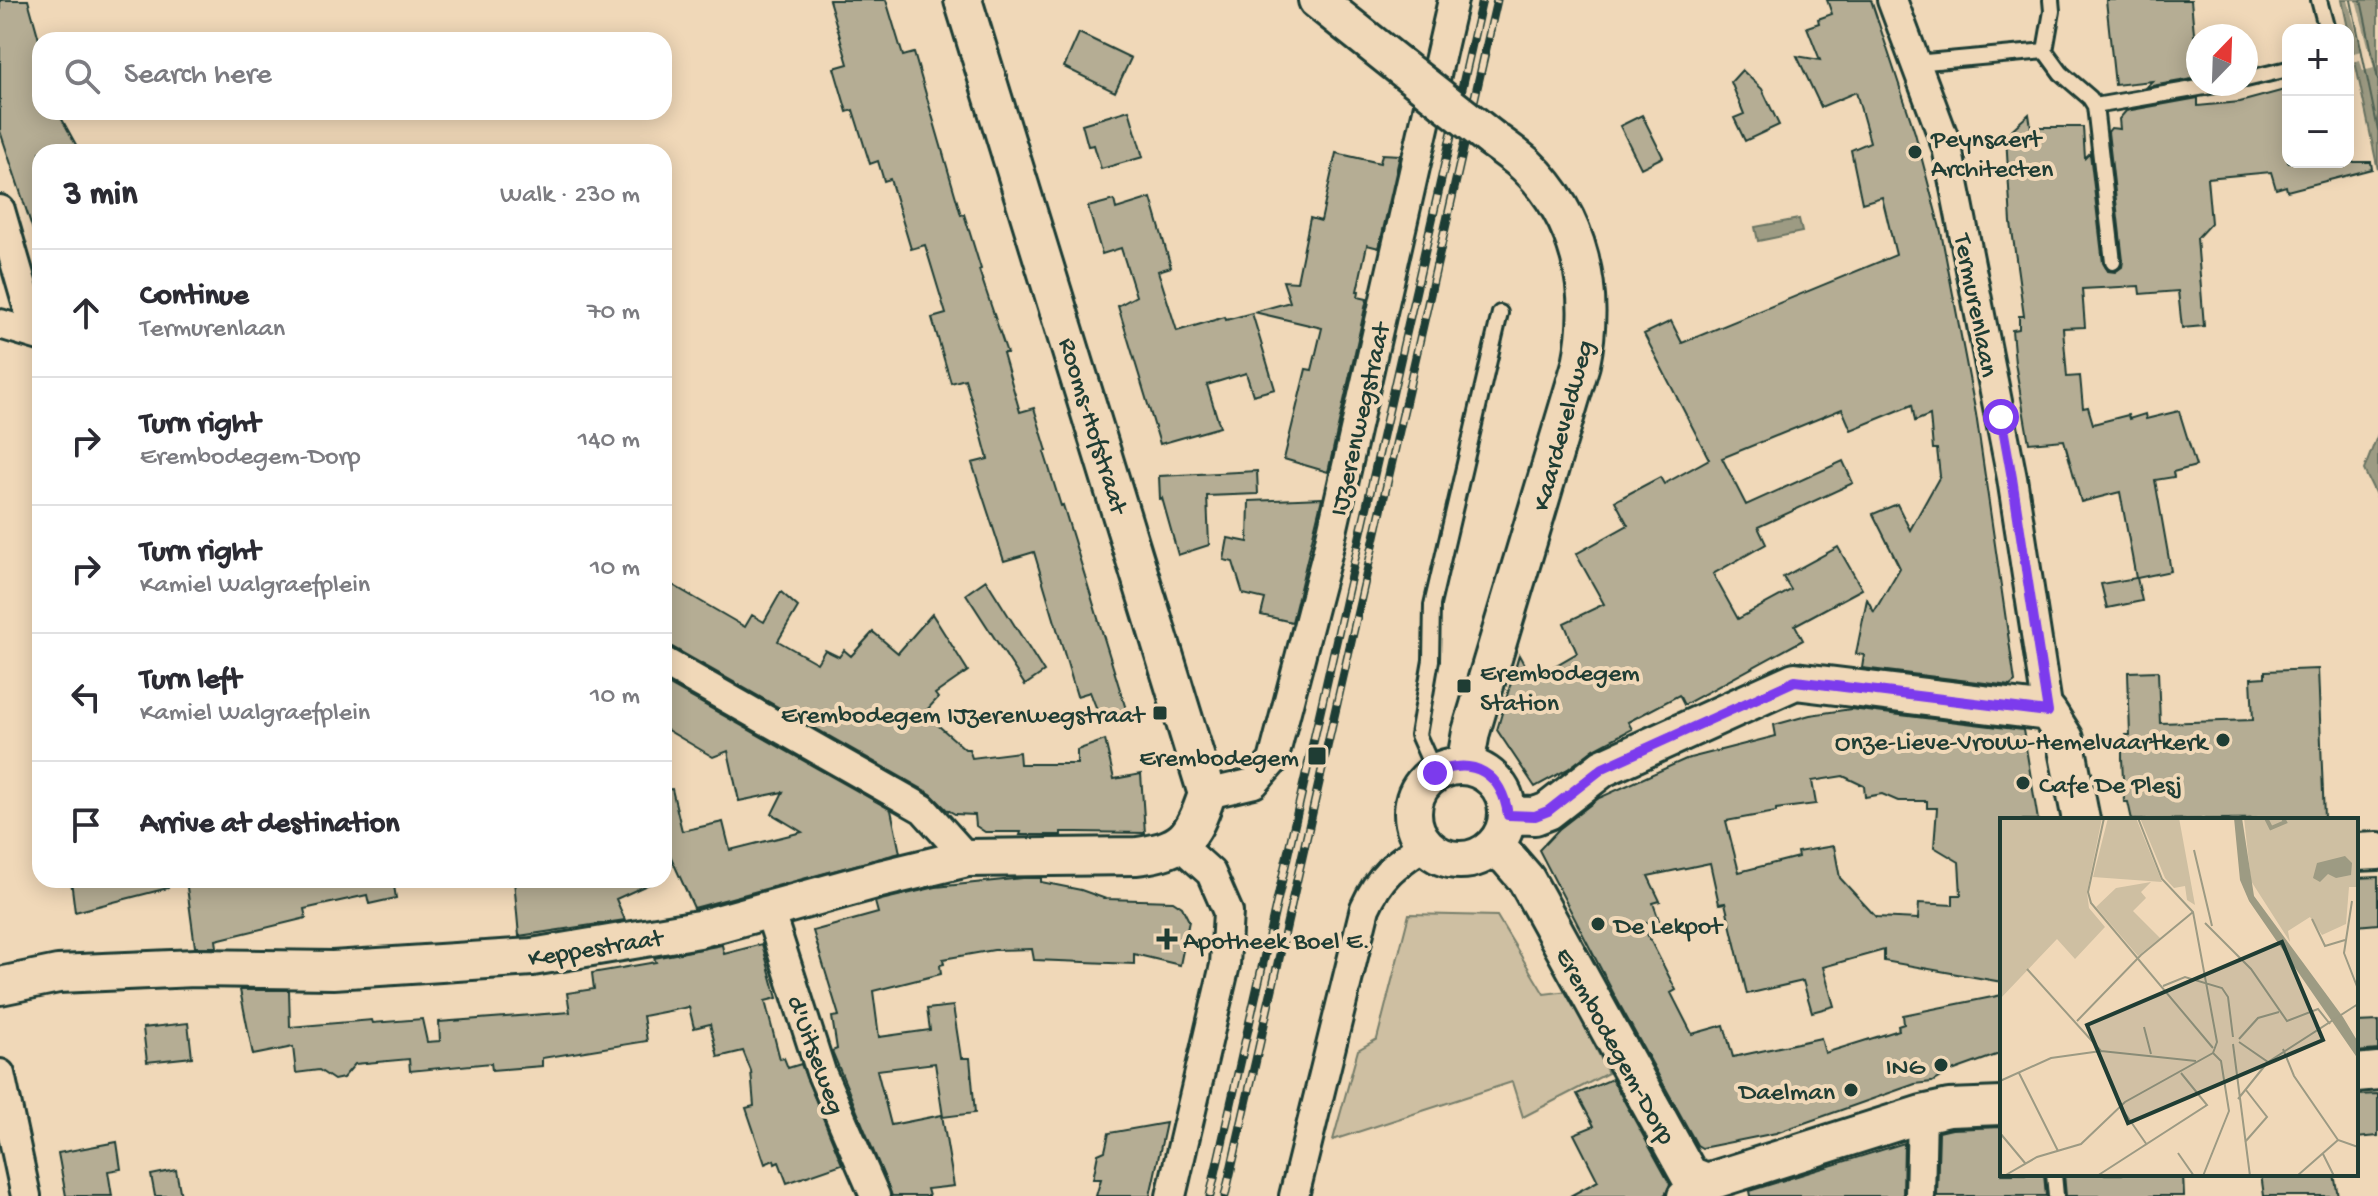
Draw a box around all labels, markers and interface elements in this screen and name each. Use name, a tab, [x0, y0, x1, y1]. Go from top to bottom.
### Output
north arrow	[2186, 24, 2258, 96]
map controls	[2282, 24, 2354, 168]
button: +	[2282, 24, 2354, 96]
search box	[32, 32, 672, 120]
icon: search	[60, 54, 104, 98]
text: Search here	[124, 59, 272, 94]
button: −	[2282, 96, 2354, 168]
place label: Peynsaert Architecten	[1930, 126, 2054, 187]
marker: Peynsaert Architecten	[1906, 143, 1924, 161]
text: 3 min	[64, 176, 137, 216]
text: Walk · 230 m	[500, 181, 640, 212]
street label: Termurenlaan	[1944, 230, 2003, 381]
text: Continue	[140, 280, 249, 315]
icon: ahead	[64, 291, 108, 335]
text: 70 m	[587, 298, 640, 329]
text: Termurenlaan	[140, 315, 285, 346]
street label: IJzerenwegstraat	[1325, 318, 1400, 520]
street label: Rooms-Hofstraat	[1049, 335, 1133, 520]
street label: Kaardeveldweg	[1528, 338, 1603, 515]
route start	[1983, 399, 2019, 435]
text: Turn right	[140, 408, 260, 443]
icon: right	[64, 419, 108, 463]
text: 140 m	[578, 426, 640, 457]
text: Erembodegem-Dorp	[140, 443, 360, 474]
text: Turn right	[140, 536, 260, 571]
icon: right	[64, 547, 108, 591]
text: 10 m	[590, 554, 640, 585]
text: Kamiel Walgraefplein	[140, 571, 370, 602]
place label: Erembodegem Station	[1480, 660, 1640, 721]
text: Turn left	[140, 664, 241, 699]
icon: left	[64, 675, 108, 719]
marker: Erembodegem Station	[1455, 677, 1473, 695]
text: 10 m	[590, 682, 640, 713]
text: Kamiel Walgraefplein	[140, 699, 370, 730]
place label: Erembodegem IJzerenwegstraat	[781, 702, 1146, 733]
marker: Erembodegem IJzerenwegstraat	[1151, 704, 1169, 722]
place label: Onze-Lieve-Vrouw-Hemelvaartkerk	[1835, 729, 2209, 760]
marker: Onze-Lieve-Vrouw-Hemelvaartkerk	[2214, 731, 2232, 749]
place label: Erembodegem	[1139, 745, 1299, 776]
marker: Erembodegem	[1306, 745, 1328, 767]
route end	[1417, 755, 1453, 791]
place label: Cafe De Plesj	[2039, 772, 2182, 803]
marker: Cafe De Plesj	[2014, 774, 2032, 792]
icon: arrive	[64, 803, 108, 847]
text: Arrive at destination	[140, 808, 400, 843]
inset map	[2000, 818, 2358, 1176]
place label: De Lekpot	[1612, 913, 1724, 944]
marker: De Lekpot	[1589, 915, 1607, 933]
street label: Keppestraat	[526, 924, 667, 976]
place label: Apotheek Boel E.	[1183, 928, 1370, 959]
marker: Apotheek Boel E.	[1158, 930, 1176, 948]
street label: Erembodegem-Dorp	[1546, 943, 1680, 1151]
street label: d'Uitseweg	[778, 992, 850, 1119]
place label: ING	[1885, 1054, 1927, 1085]
marker: ING	[1932, 1056, 1950, 1074]
place label: Daelman	[1737, 1079, 1836, 1110]
marker: Daelman	[1842, 1081, 1860, 1099]

